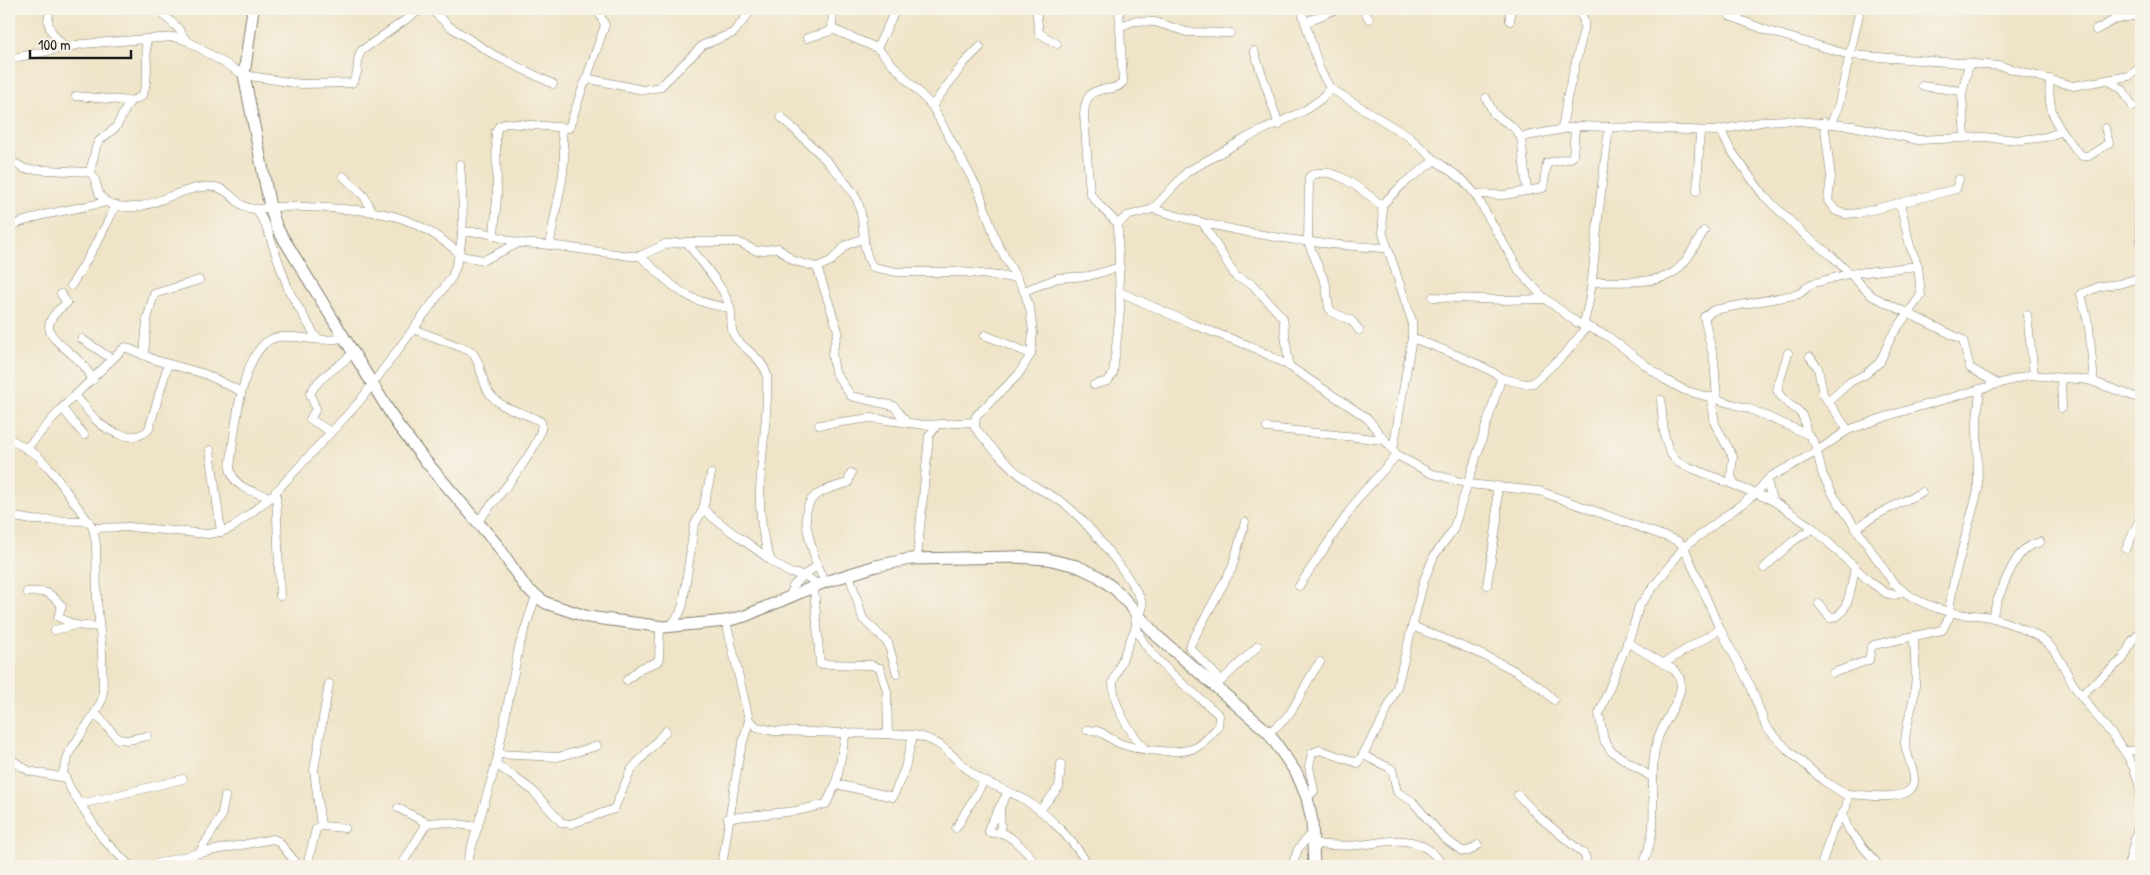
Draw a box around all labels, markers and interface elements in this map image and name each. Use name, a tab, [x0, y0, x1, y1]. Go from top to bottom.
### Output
scale bar	[30, 28, 131, 60]
text: 100 m	[38, 34, 71, 55]

